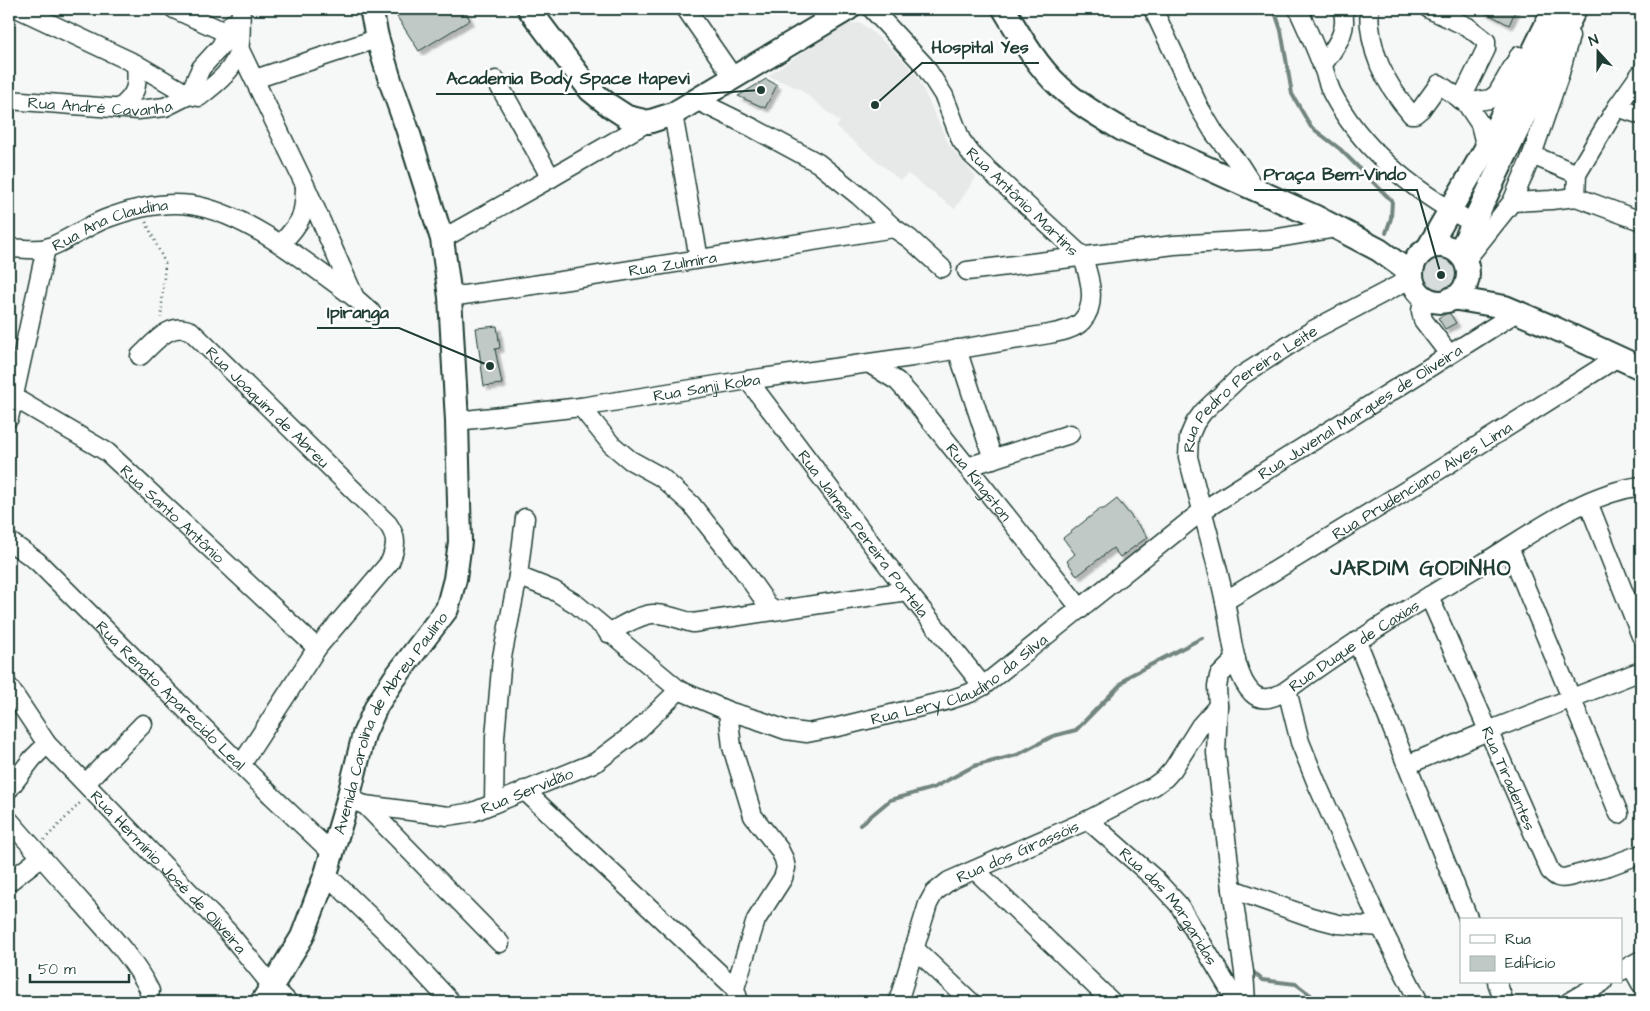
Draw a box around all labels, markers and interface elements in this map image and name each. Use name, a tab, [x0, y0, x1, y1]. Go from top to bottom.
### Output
north arrow	[1572, 28, 1622, 78]
callout: Hospital Yes	[922, 30, 1039, 63]
text: N	[1586, 30, 1602, 52]
text: Hospital Yes	[931, 35, 1029, 60]
callout: Academia Body Space Itapevi	[436, 61, 700, 94]
text: Academia Body Space Itapevi	[446, 66, 690, 92]
street label: Rua André Cavanha	[27, 91, 176, 122]
street label: Rua Antônio Martins	[961, 142, 1083, 261]
callout: Praça Bem-Vindo	[1254, 157, 1417, 190]
text: Praça Bem-Vindo	[1264, 162, 1407, 187]
street label: Rua Ana Claudina	[48, 194, 169, 257]
street label: Rua Zulmira	[627, 246, 718, 282]
callout: Ipiranga	[317, 295, 399, 328]
text: Ipiranga	[327, 300, 390, 326]
street label: Rua Pedro Pereira Leite	[1178, 320, 1322, 453]
street label: Rua Juvenal Marques de Oliveira	[1254, 339, 1467, 485]
street label: Rua Joaquim de Abreu	[201, 342, 334, 473]
street label: Rua Sanji Koba	[652, 368, 762, 407]
street label: Rua Prudenciano Alves Lima	[1328, 417, 1517, 545]
street label: Rua Kingston	[941, 439, 1016, 526]
street label: Rua Jalmes Pereira Portela	[792, 446, 934, 622]
street label: Rua Santo Antônio	[115, 460, 229, 568]
district label: JARDIM GODINHO	[1329, 554, 1512, 583]
street label: Rua Duque de Caxias	[1284, 595, 1424, 697]
street label: Avenida Carolina de Abreu Paulino	[328, 607, 453, 837]
street label: Rua Renato Aparecido Leal	[91, 616, 250, 775]
street label: Rua Lery Claudino da Silva	[869, 629, 1052, 731]
street label: Rua Tiradentes	[1476, 723, 1541, 834]
street label: Rua Servidão	[478, 762, 577, 820]
street label: Rua Hermínio José de Oliveira	[85, 786, 251, 959]
street label: Rua dos Girassóis	[953, 815, 1083, 888]
street label: Rua das Margaridas	[1114, 843, 1222, 969]
legend	[1460, 918, 1622, 984]
text: Rua	[1505, 929, 1531, 950]
scale bar	[30, 951, 129, 983]
text: Edifício	[1505, 953, 1556, 974]
text: 50 m	[38, 959, 76, 980]

